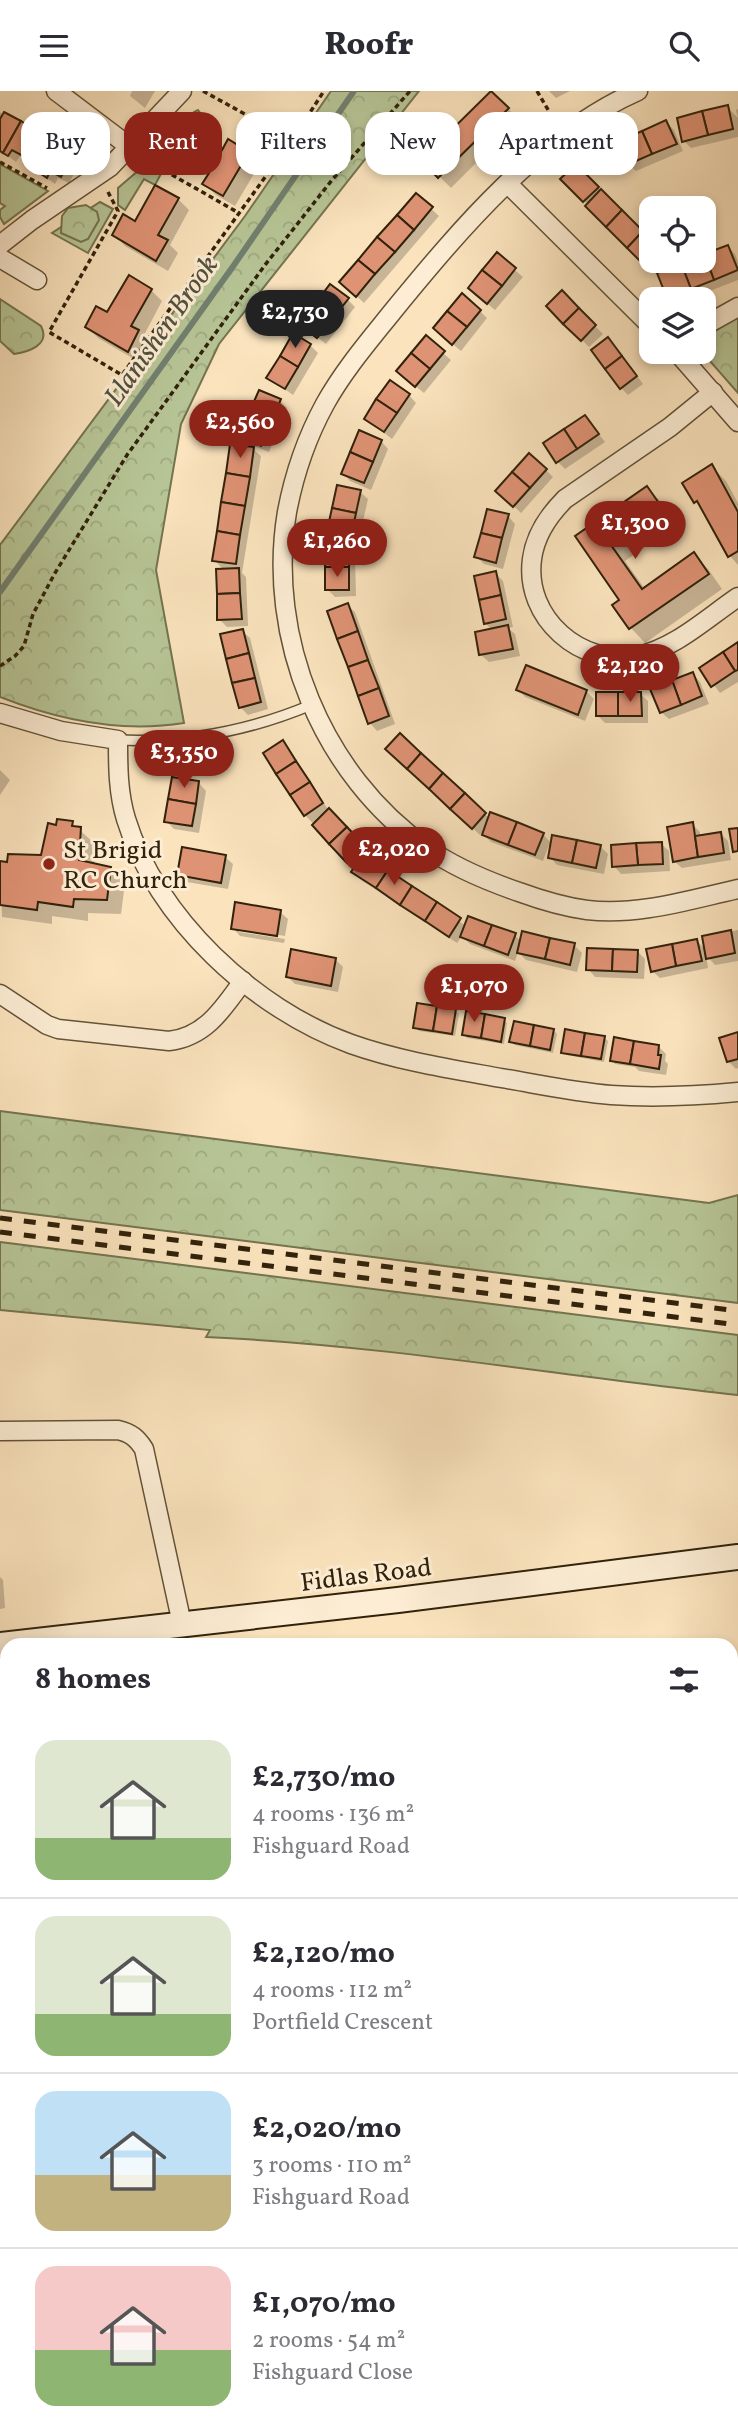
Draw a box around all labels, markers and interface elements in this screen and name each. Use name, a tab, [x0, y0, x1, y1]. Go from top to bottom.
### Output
text: Roofr	[325, 24, 414, 68]
icon: menu	[35, 27, 73, 65]
icon: search	[665, 27, 703, 65]
chip: Buy	[21, 112, 110, 175]
chip: Rent	[124, 112, 222, 175]
chip: Filters	[236, 112, 351, 175]
chip: New	[365, 112, 460, 175]
chip: Apartment	[474, 112, 638, 175]
map controls	[639, 196, 716, 364]
button: locate	[639, 196, 716, 273]
water label: Llanishen Brook	[96, 248, 228, 415]
button: layers	[639, 287, 716, 364]
pin: £2,730	[238, 291, 352, 350]
text: £2,730	[261, 297, 329, 329]
pin: £2,560	[183, 401, 297, 460]
text: £2,560	[205, 407, 275, 439]
pin: £1,300	[578, 501, 692, 561]
text: £1,300	[601, 508, 669, 540]
pin: £1,260	[280, 519, 394, 579]
text: £1,260	[303, 526, 371, 558]
pin: £2,120	[573, 645, 687, 704]
text: £2,120	[596, 651, 664, 683]
pin: £3,350	[127, 731, 241, 790]
text: £3,350	[150, 737, 218, 769]
pin: £2,020	[337, 827, 451, 887]
place label: St Brigid RC Church	[63, 833, 187, 899]
text: £2,020	[358, 834, 430, 866]
marker: St Brigid RC Church	[41, 856, 57, 872]
pin: £1,070	[417, 965, 531, 1024]
text: £1,070	[440, 971, 508, 1003]
street label: Fidlas Road	[299, 1550, 434, 1602]
text: 8 homes	[35, 1659, 151, 1701]
icon: filters	[665, 1661, 703, 1699]
text: £2,730/mo	[252, 1757, 395, 1799]
icon: home	[91, 1768, 175, 1852]
text: 4 rooms · 136 m²	[252, 1799, 414, 1831]
text: Fishguard Road	[252, 1831, 410, 1863]
text: £2,120/mo	[252, 1933, 395, 1975]
icon: home	[91, 1944, 175, 2028]
text: 4 rooms · 112 m²	[252, 1975, 412, 2007]
text: Portfield Crescent	[252, 2007, 433, 2039]
text: £2,020/mo	[252, 2108, 401, 2150]
icon: home	[91, 2119, 175, 2203]
text: 3 rooms · 110 m²	[252, 2150, 412, 2182]
text: Fishguard Road	[252, 2182, 410, 2214]
text: £1,070/mo	[252, 2283, 396, 2325]
icon: home	[91, 2294, 175, 2378]
text: 2 rooms · 54 m²	[252, 2325, 405, 2357]
text: Fishguard Close	[252, 2357, 413, 2389]

